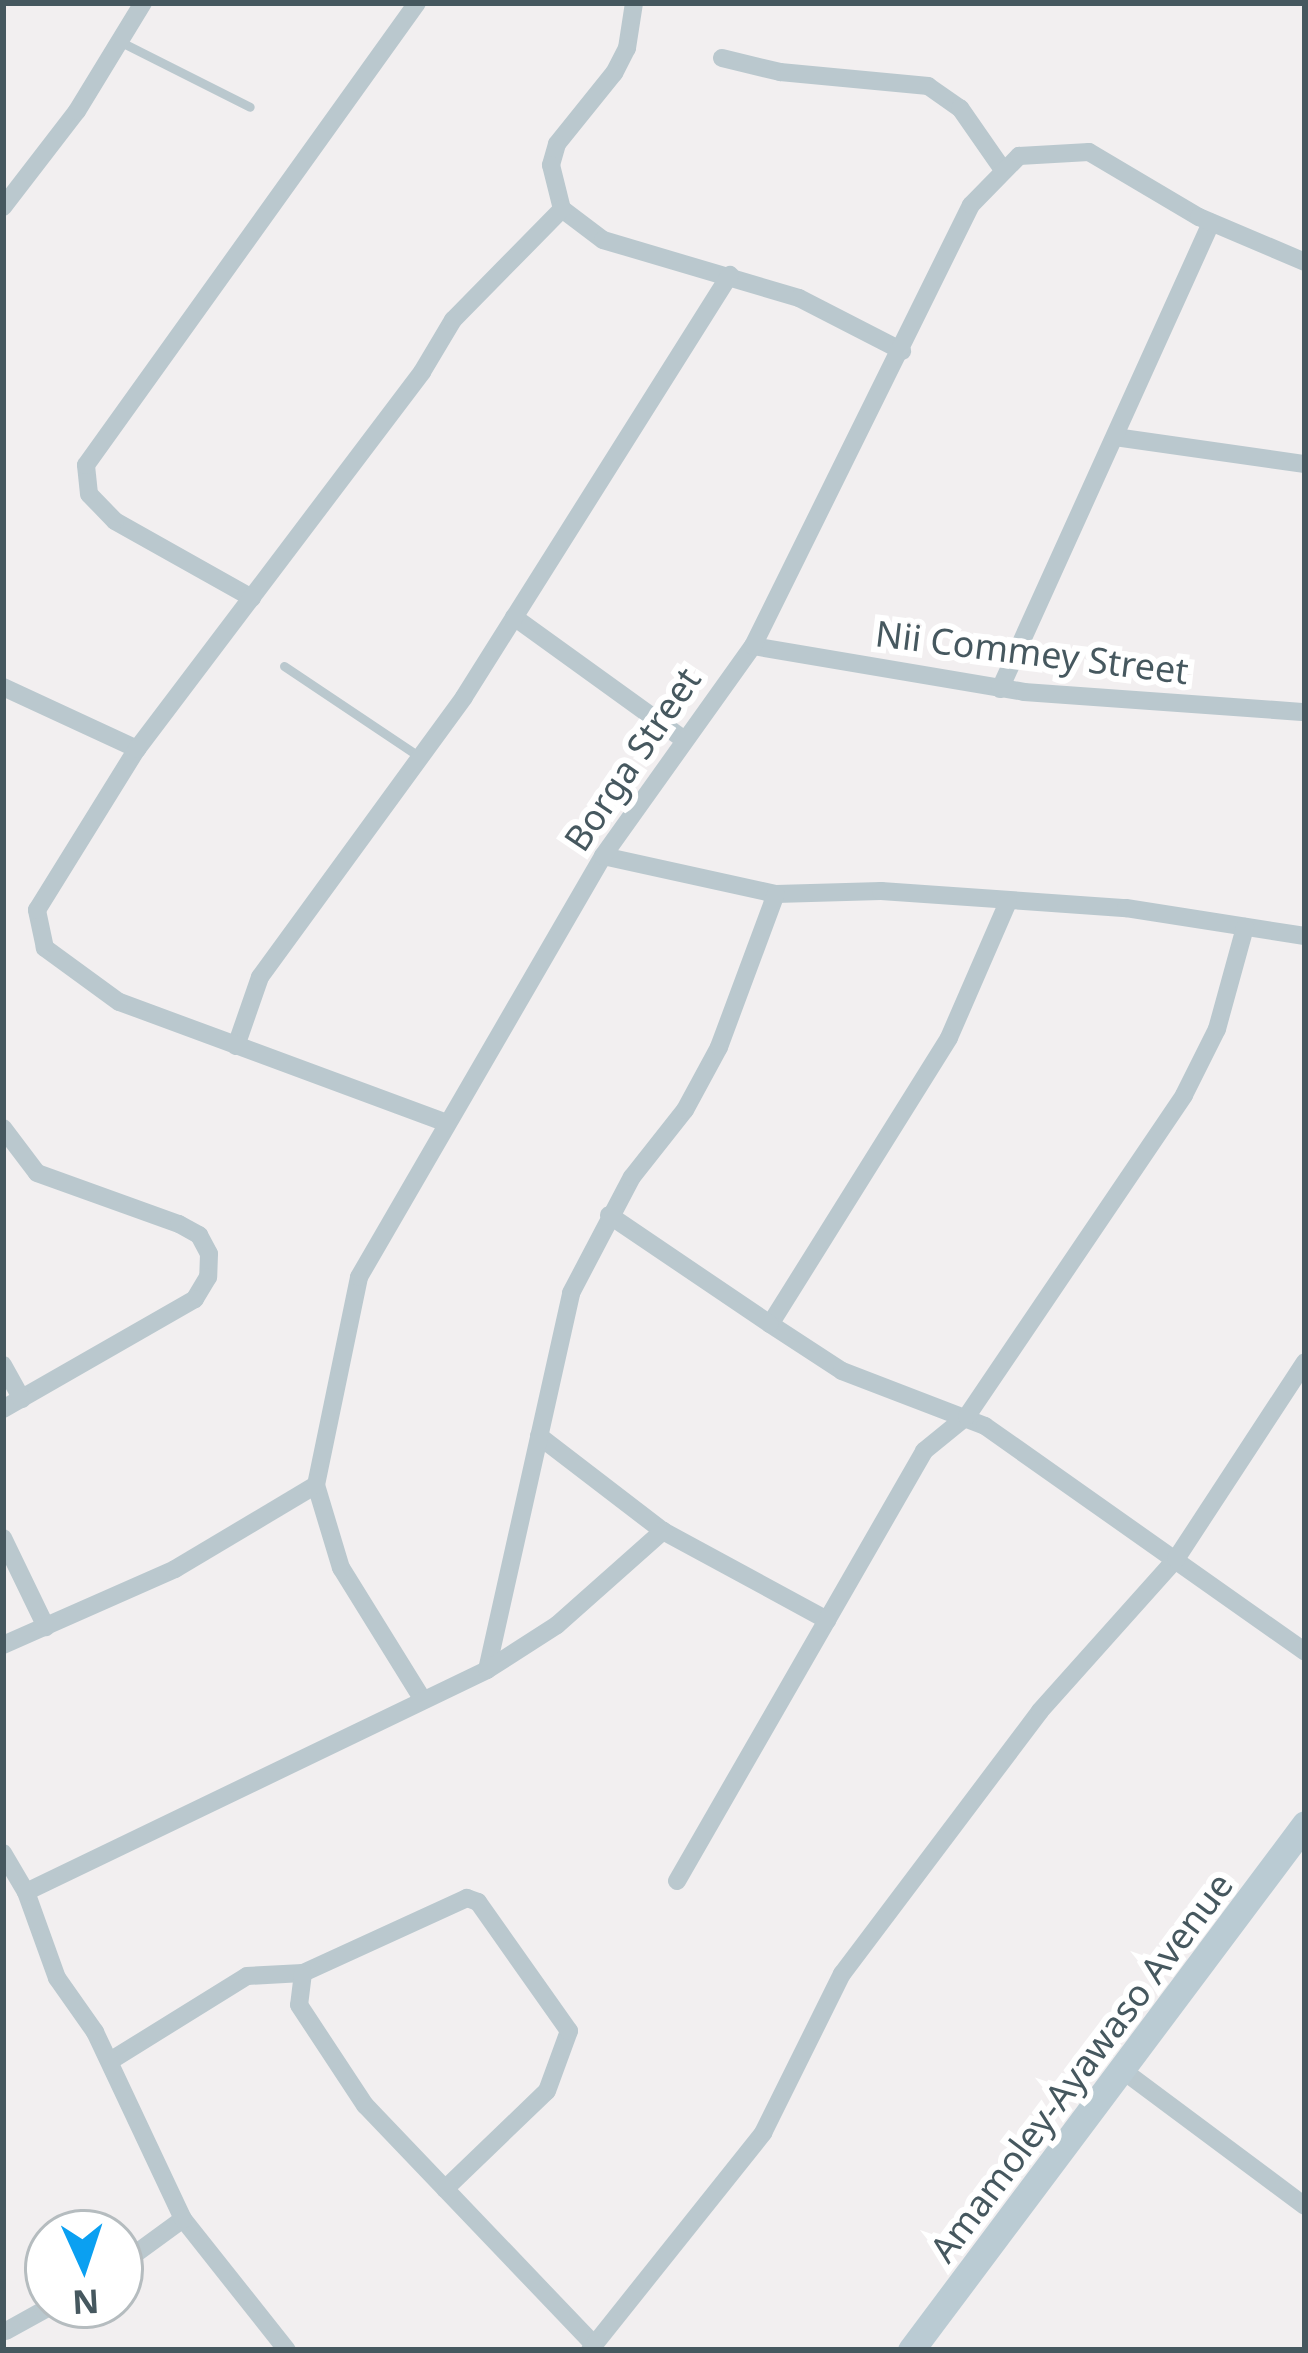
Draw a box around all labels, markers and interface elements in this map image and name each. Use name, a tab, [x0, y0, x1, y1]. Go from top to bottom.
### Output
street label: Nii Commey Street	[873, 611, 1191, 693]
street label: Borga Street	[555, 659, 709, 859]
street label: Amamoley-Ayawaso Avenue	[921, 1864, 1241, 2270]
north arrow	[24, 2209, 144, 2329]
text: N	[71, 2279, 100, 2326]

